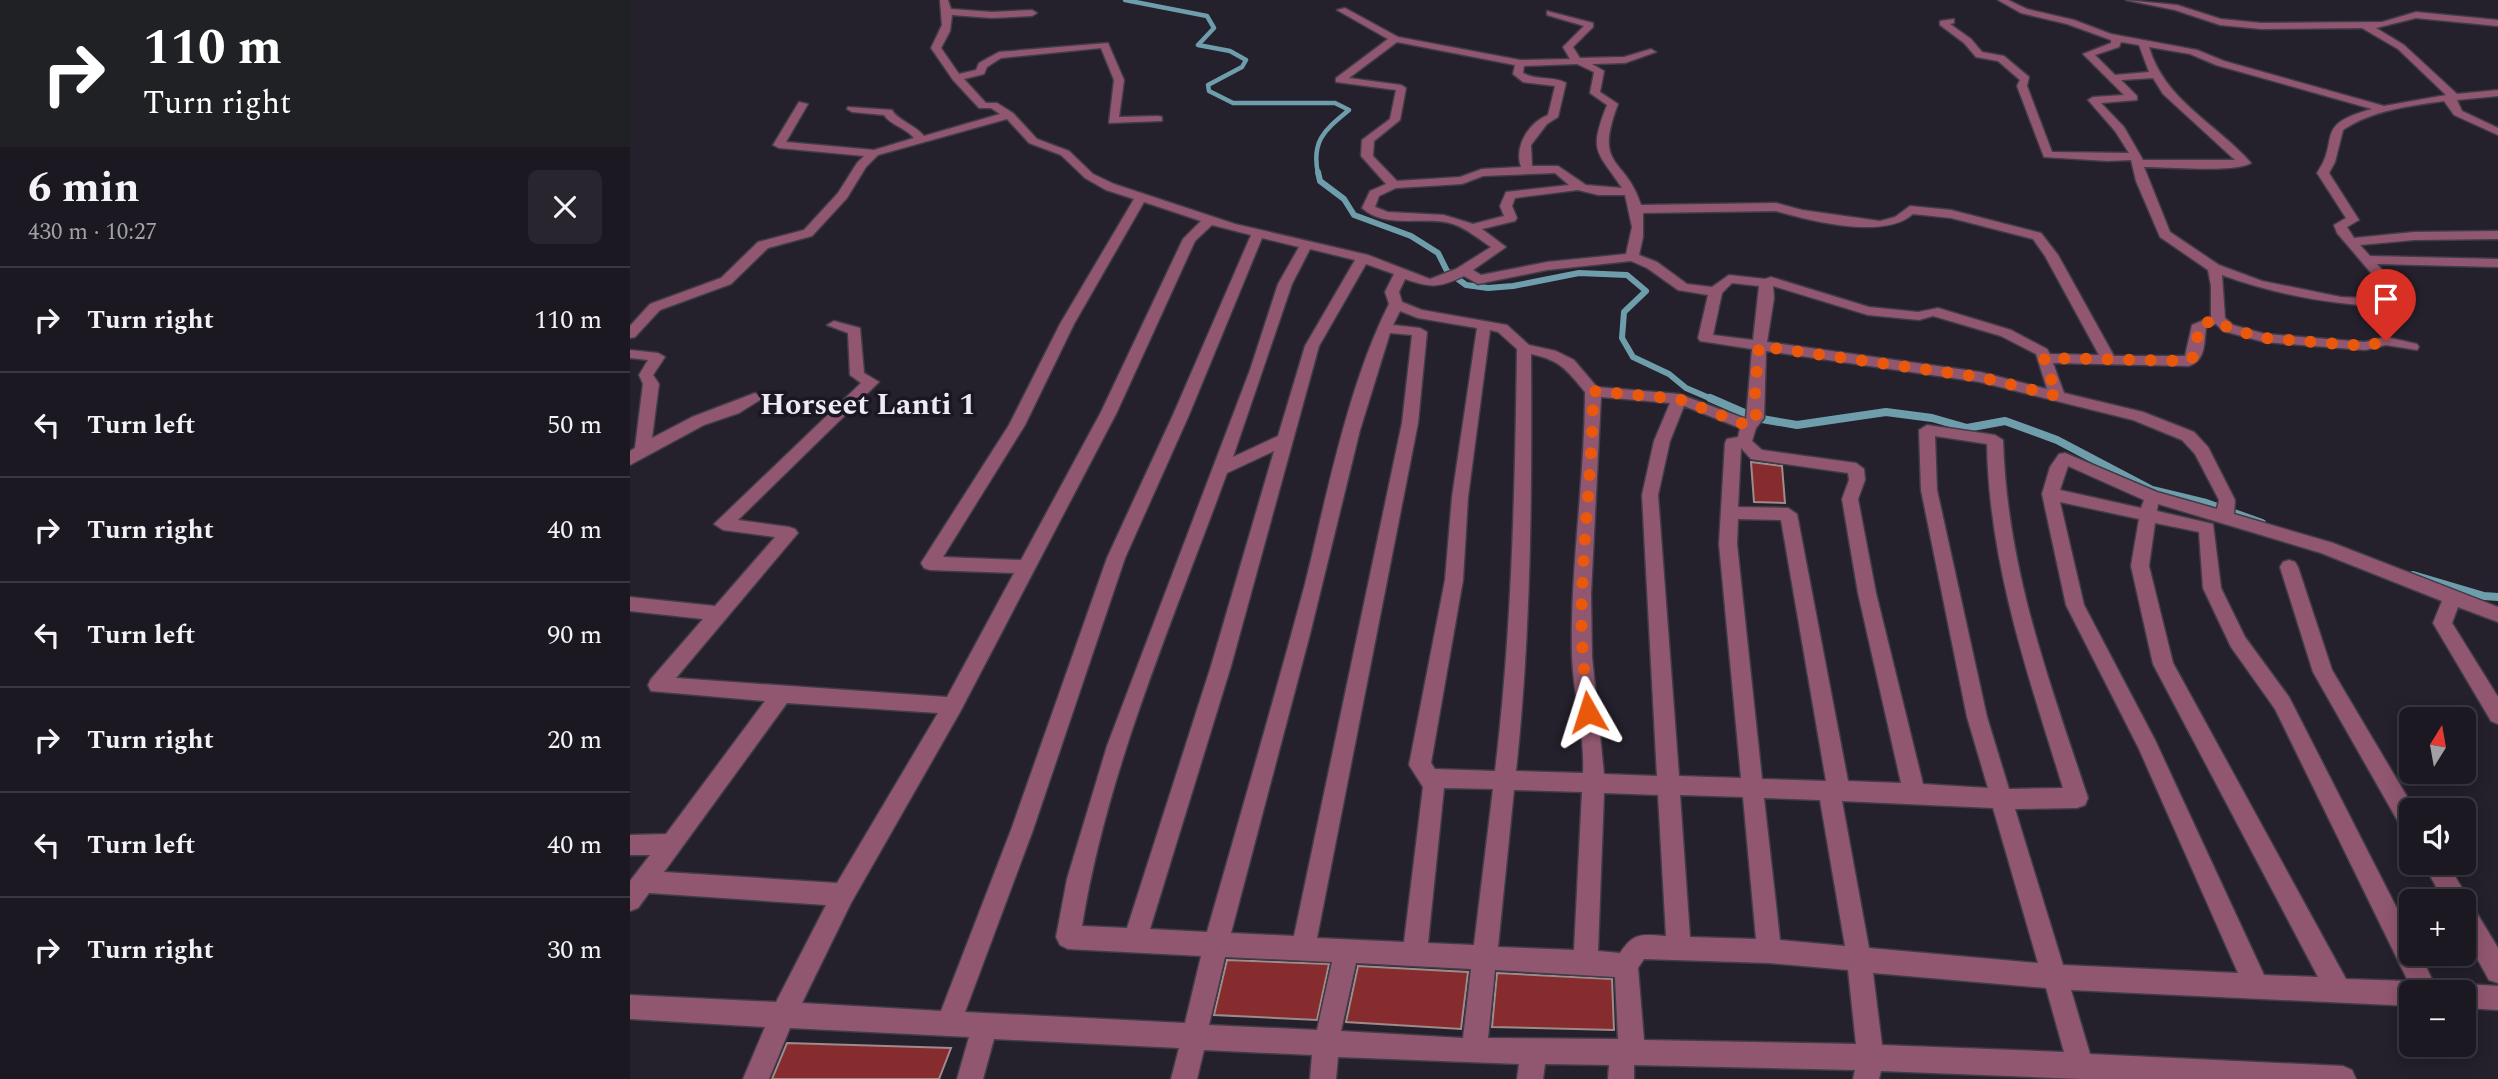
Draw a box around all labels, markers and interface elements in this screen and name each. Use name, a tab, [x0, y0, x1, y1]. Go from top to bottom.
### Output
text: 110 m	[143, 11, 282, 86]
icon: right	[28, 28, 119, 119]
text: Turn right	[143, 79, 291, 128]
text: 6 min	[28, 157, 140, 220]
button: close	[528, 170, 602, 244]
text: 430 m · 10:27	[28, 215, 157, 250]
pin	[2356, 269, 2416, 341]
icon: arrive	[2367, 280, 2405, 318]
text: Turn right	[87, 300, 214, 340]
text: 110 m	[534, 300, 602, 340]
icon: right	[28, 301, 66, 339]
district label: Horseet Lanti 1	[760, 382, 976, 428]
text: Turn left	[87, 405, 195, 445]
text: 50 m	[547, 405, 602, 445]
icon: left	[28, 406, 66, 444]
text: Turn right	[87, 510, 214, 550]
text: 40 m	[547, 510, 602, 550]
icon: right	[28, 511, 66, 549]
text: Turn left	[87, 615, 195, 655]
text: 90 m	[547, 615, 602, 655]
icon: left	[28, 616, 66, 654]
position arrow	[1551, 675, 1625, 749]
north arrow	[2399, 707, 2476, 784]
map controls	[2399, 707, 2476, 1057]
text: Turn right	[87, 720, 214, 760]
text: 20 m	[547, 720, 602, 760]
icon: right	[28, 721, 66, 759]
button: sound	[2399, 798, 2476, 875]
text: Turn left	[87, 825, 195, 865]
text: 40 m	[547, 825, 602, 865]
icon: left	[28, 826, 66, 864]
button: +	[2399, 889, 2476, 966]
text: Turn right	[87, 930, 214, 970]
text: 30 m	[547, 930, 602, 970]
icon: right	[28, 931, 66, 969]
button: −	[2399, 980, 2476, 1057]

